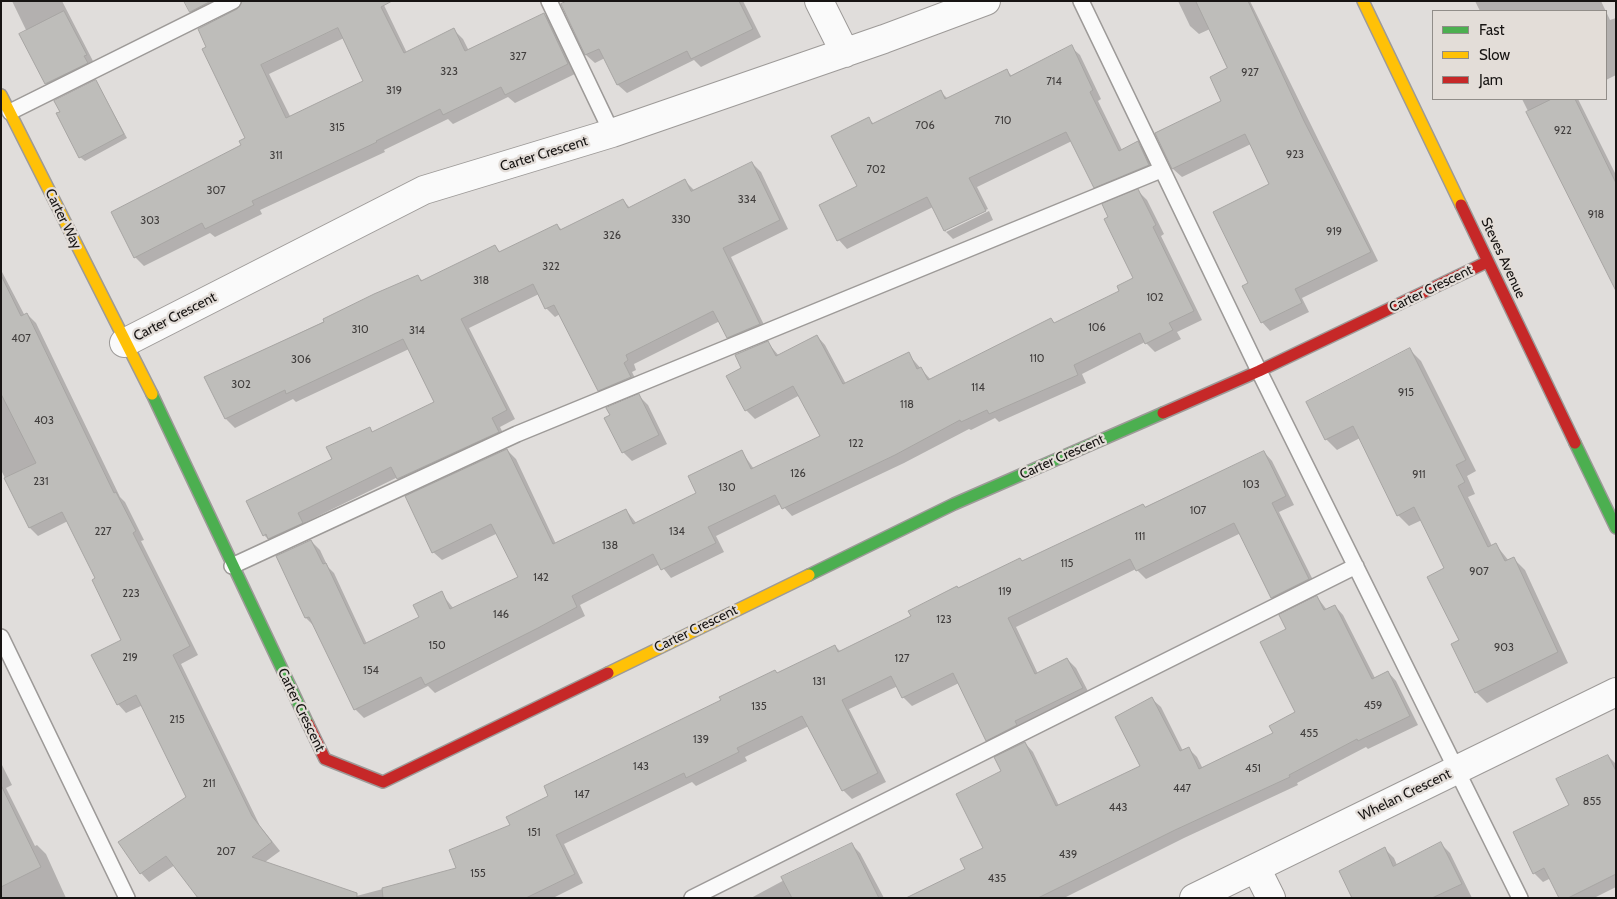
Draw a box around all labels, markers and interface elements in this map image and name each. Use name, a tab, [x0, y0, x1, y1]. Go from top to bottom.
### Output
legend	[1432, 10, 1607, 100]
text: Fast	[1479, 21, 1504, 39]
text: Slow	[1479, 46, 1510, 64]
house number: 327	[509, 50, 527, 64]
house number: 323	[440, 65, 458, 79]
house number: 927	[1241, 66, 1259, 80]
text: Jam	[1479, 71, 1503, 89]
house number: 714	[1046, 75, 1062, 89]
house number: 319	[386, 84, 402, 98]
house number: 710	[995, 114, 1011, 128]
house number: 706	[915, 119, 935, 133]
house number: 315	[329, 121, 345, 135]
house number: 922	[1554, 124, 1572, 138]
street label: Carter Crescent	[498, 133, 590, 175]
house number: 923	[1286, 148, 1304, 162]
house number: 311	[269, 149, 283, 163]
house number: 702	[867, 163, 885, 177]
house number: 307	[206, 184, 226, 198]
street label: Carter Way	[41, 186, 85, 252]
house number: 334	[738, 193, 756, 207]
house number: 918	[1588, 208, 1604, 222]
house number: 330	[671, 213, 691, 227]
house number: 303	[140, 214, 160, 228]
street label: Steves Avenue	[1477, 215, 1529, 301]
house number: 919	[1326, 225, 1342, 239]
house number: 326	[603, 229, 621, 243]
house number: 322	[542, 260, 560, 274]
street label: Carter Crescent	[1387, 262, 1475, 316]
house number: 318	[473, 274, 489, 288]
street label: Carter Crescent	[131, 289, 219, 345]
house number: 102	[1146, 291, 1164, 305]
house number: 106	[1088, 321, 1106, 335]
house number: 310	[351, 323, 369, 337]
house number: 314	[409, 324, 425, 338]
house number: 407	[11, 332, 31, 346]
house number: 110	[1030, 352, 1044, 366]
house number: 306	[291, 353, 311, 367]
house number: 302	[231, 378, 251, 392]
house number: 114	[971, 381, 985, 395]
house number: 915	[1398, 386, 1414, 400]
house number: 118	[900, 398, 914, 412]
house number: 403	[34, 414, 54, 428]
street label: Carter Crescent	[1017, 431, 1107, 483]
house number: 122	[848, 437, 864, 451]
house number: 126	[790, 467, 806, 481]
house number: 911	[1412, 468, 1426, 482]
house number: 231	[33, 475, 49, 489]
house number: 103	[1242, 478, 1260, 492]
house number: 130	[718, 481, 736, 495]
house number: 107	[1190, 504, 1206, 518]
house number: 227	[94, 525, 112, 539]
house number: 134	[669, 525, 685, 539]
house number: 111	[1135, 530, 1145, 544]
house number: 138	[602, 539, 618, 553]
house number: 115	[1060, 557, 1074, 571]
house number: 907	[1469, 565, 1489, 579]
house number: 142	[533, 571, 549, 585]
house number: 119	[998, 585, 1012, 599]
house number: 223	[122, 587, 140, 601]
street label: Carter Crescent	[652, 602, 740, 656]
house number: 146	[493, 608, 509, 622]
house number: 123	[936, 613, 952, 627]
house number: 150	[428, 639, 446, 653]
house number: 903	[1494, 641, 1514, 655]
house number: 219	[122, 651, 138, 665]
house number: 127	[895, 652, 909, 666]
house number: 154	[363, 664, 379, 678]
street label: Carter Crescent	[274, 666, 328, 754]
house number: 131	[812, 675, 826, 689]
house number: 459	[1364, 699, 1382, 713]
house number: 135	[751, 700, 767, 714]
house number: 215	[169, 713, 185, 727]
house number: 455	[1300, 727, 1318, 741]
house number: 139	[693, 733, 709, 747]
house number: 143	[633, 760, 649, 774]
house number: 451	[1245, 762, 1261, 776]
street label: Whelan Crescent	[1356, 765, 1454, 825]
house number: 211	[203, 777, 215, 791]
house number: 447	[1173, 782, 1191, 796]
house number: 147	[574, 788, 590, 802]
house number: 855	[1583, 795, 1601, 809]
house number: 443	[1109, 801, 1127, 815]
house number: 151	[527, 826, 541, 840]
house number: 207	[217, 845, 235, 859]
house number: 439	[1059, 848, 1077, 862]
house number: 155	[470, 867, 486, 881]
house number: 435	[988, 872, 1006, 886]

